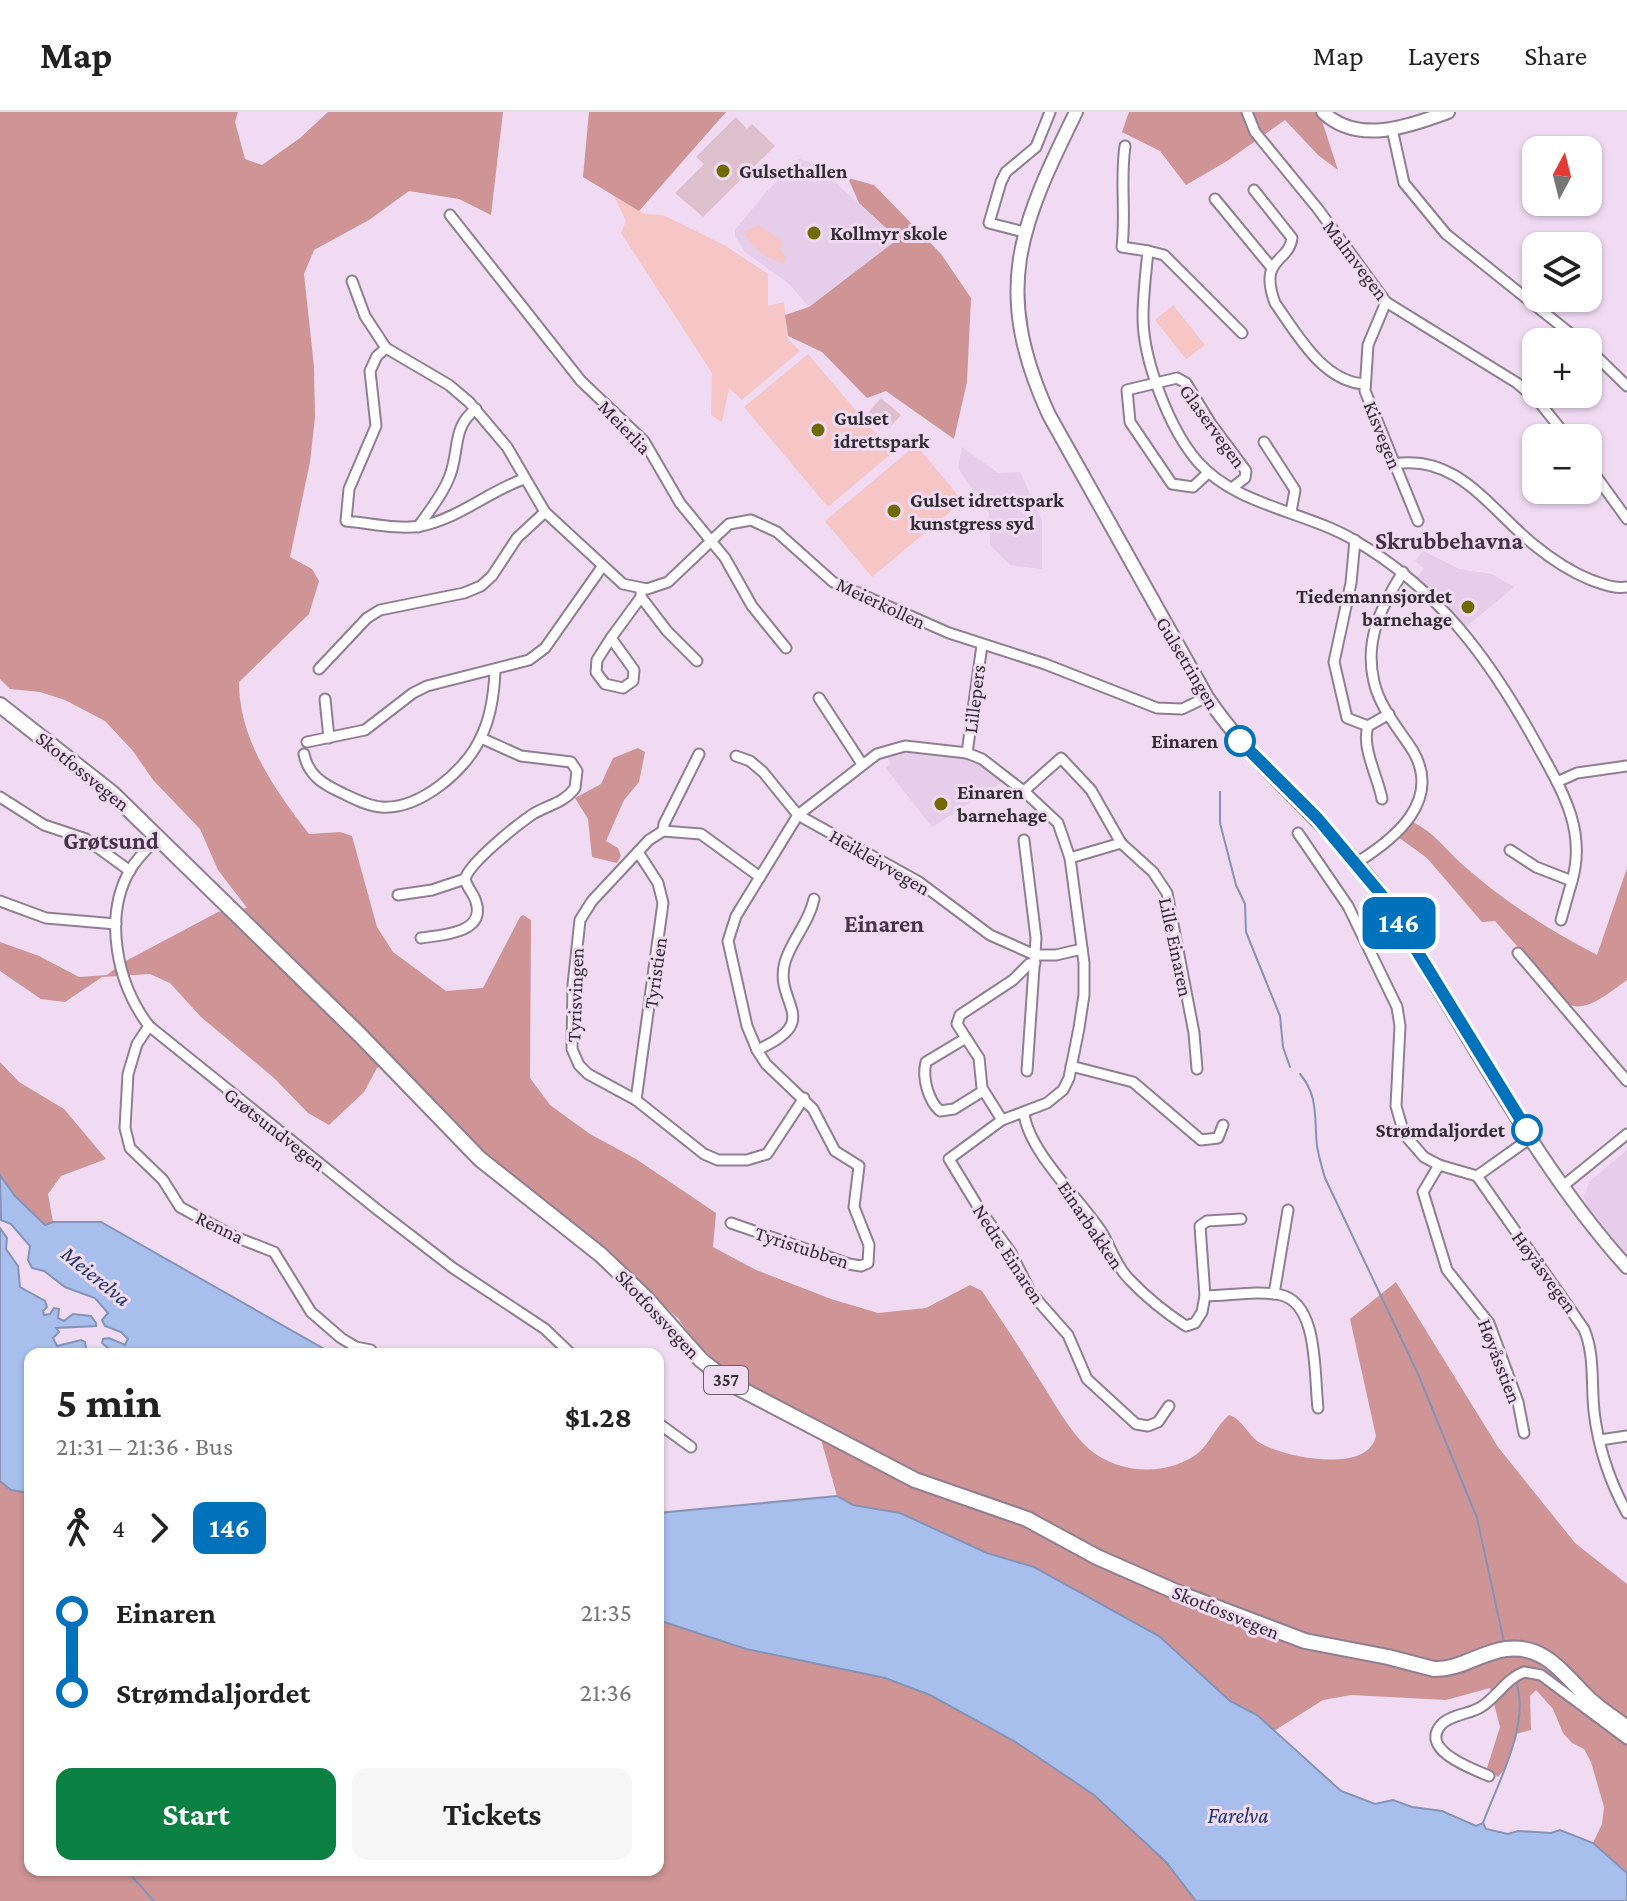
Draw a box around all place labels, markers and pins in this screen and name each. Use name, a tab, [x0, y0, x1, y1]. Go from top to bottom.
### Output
place label: Gulsethallen	[739, 160, 848, 182]
marker: Gulsethallen	[714, 162, 732, 180]
place label: Kollmyr skole	[830, 222, 947, 244]
marker: Kollmyr skole	[805, 224, 823, 242]
place label: Gulset idrettspark	[834, 407, 930, 452]
marker: Gulset idrettspark	[809, 421, 827, 439]
place label: Gulset idrettspark kunstgress syd	[910, 489, 1065, 534]
marker: Gulset idrettspark kunstgress syd	[885, 502, 903, 520]
place label: Tiedemannsjordet barnehage	[1296, 585, 1453, 630]
marker: Tiedemannsjordet barnehage	[1459, 598, 1477, 616]
marker: Einaren	[1225, 726, 1255, 756]
place label: Einaren	[1151, 730, 1219, 752]
place label: Einaren barnehage	[956, 781, 1047, 826]
marker: Einaren barnehage	[932, 795, 950, 813]
marker: Strømdaljordet	[1512, 1115, 1542, 1145]
place label: Strømdaljordet	[1375, 1119, 1506, 1142]

